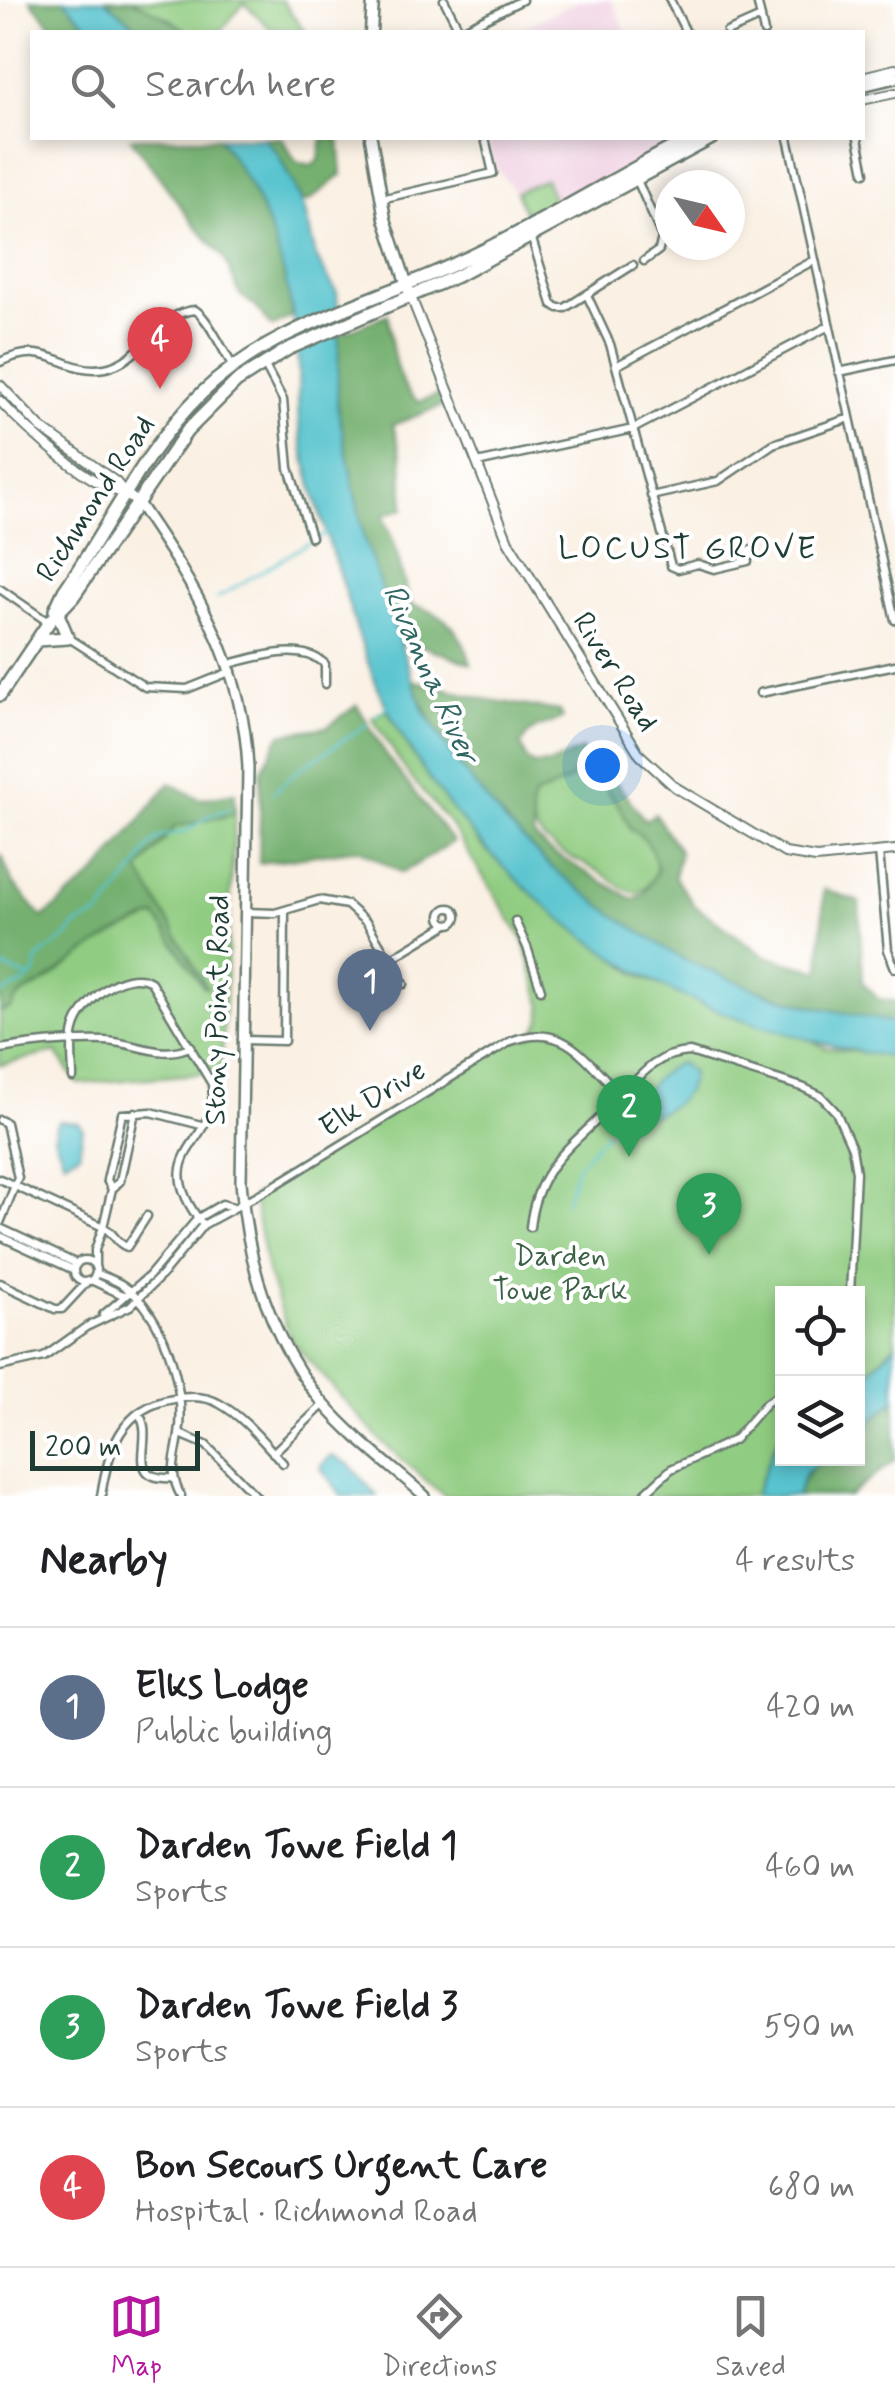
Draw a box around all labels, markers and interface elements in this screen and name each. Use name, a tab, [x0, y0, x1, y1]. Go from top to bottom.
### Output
search box	[30, 30, 865, 140]
icon: search	[65, 58, 120, 113]
text: Search here	[145, 61, 336, 110]
north arrow	[655, 170, 745, 260]
pin: 4	[128, 306, 192, 389]
street label: Richmond Road	[28, 408, 164, 590]
district label: LOCUST GROVE	[558, 528, 818, 570]
water label: Rivanna River	[372, 578, 490, 773]
street label: River Road	[563, 605, 667, 739]
your location	[577, 740, 628, 791]
street label: Stony Point Road	[196, 894, 240, 1126]
pin: 1	[338, 948, 402, 1031]
street label: Elk Drive	[312, 1051, 434, 1147]
pin: 2	[596, 1074, 662, 1157]
pin: 3	[676, 1172, 742, 1255]
park label: Darden Towe Park	[492, 1237, 628, 1310]
map controls	[775, 1286, 865, 1466]
button: locate	[775, 1286, 865, 1376]
button: layers	[775, 1376, 865, 1466]
scale bar	[30, 1426, 200, 1470]
text: 200 m	[45, 1430, 121, 1467]
text: Nearby	[40, 1534, 168, 1589]
text: 4 results	[735, 1540, 855, 1582]
text: Elks Lodge	[135, 1662, 309, 1711]
text: 1	[65, 1686, 80, 1728]
text: 420 m	[766, 1686, 855, 1728]
text: Public building	[135, 1711, 332, 1753]
text: Darden Towe Field 1	[135, 1822, 457, 1871]
text: 2	[65, 1846, 80, 1888]
text: 460 m	[765, 1846, 855, 1888]
text: Sports	[135, 1871, 228, 1913]
text: Darden Towe Field 3	[135, 1982, 458, 2031]
text: 3	[65, 2006, 80, 2048]
text: 590 m	[763, 2006, 855, 2048]
text: Sports	[135, 2031, 228, 2073]
text: Bon Secours Urgent Care	[135, 2142, 548, 2191]
text: 4	[63, 2166, 82, 2208]
text: 680 m	[768, 2166, 855, 2208]
text: Hospital · Richmond Road	[135, 2191, 478, 2233]
tab: Map	[109, 2289, 164, 2386]
tab: Directions	[382, 2289, 497, 2386]
tab: Saved	[715, 2289, 786, 2386]

